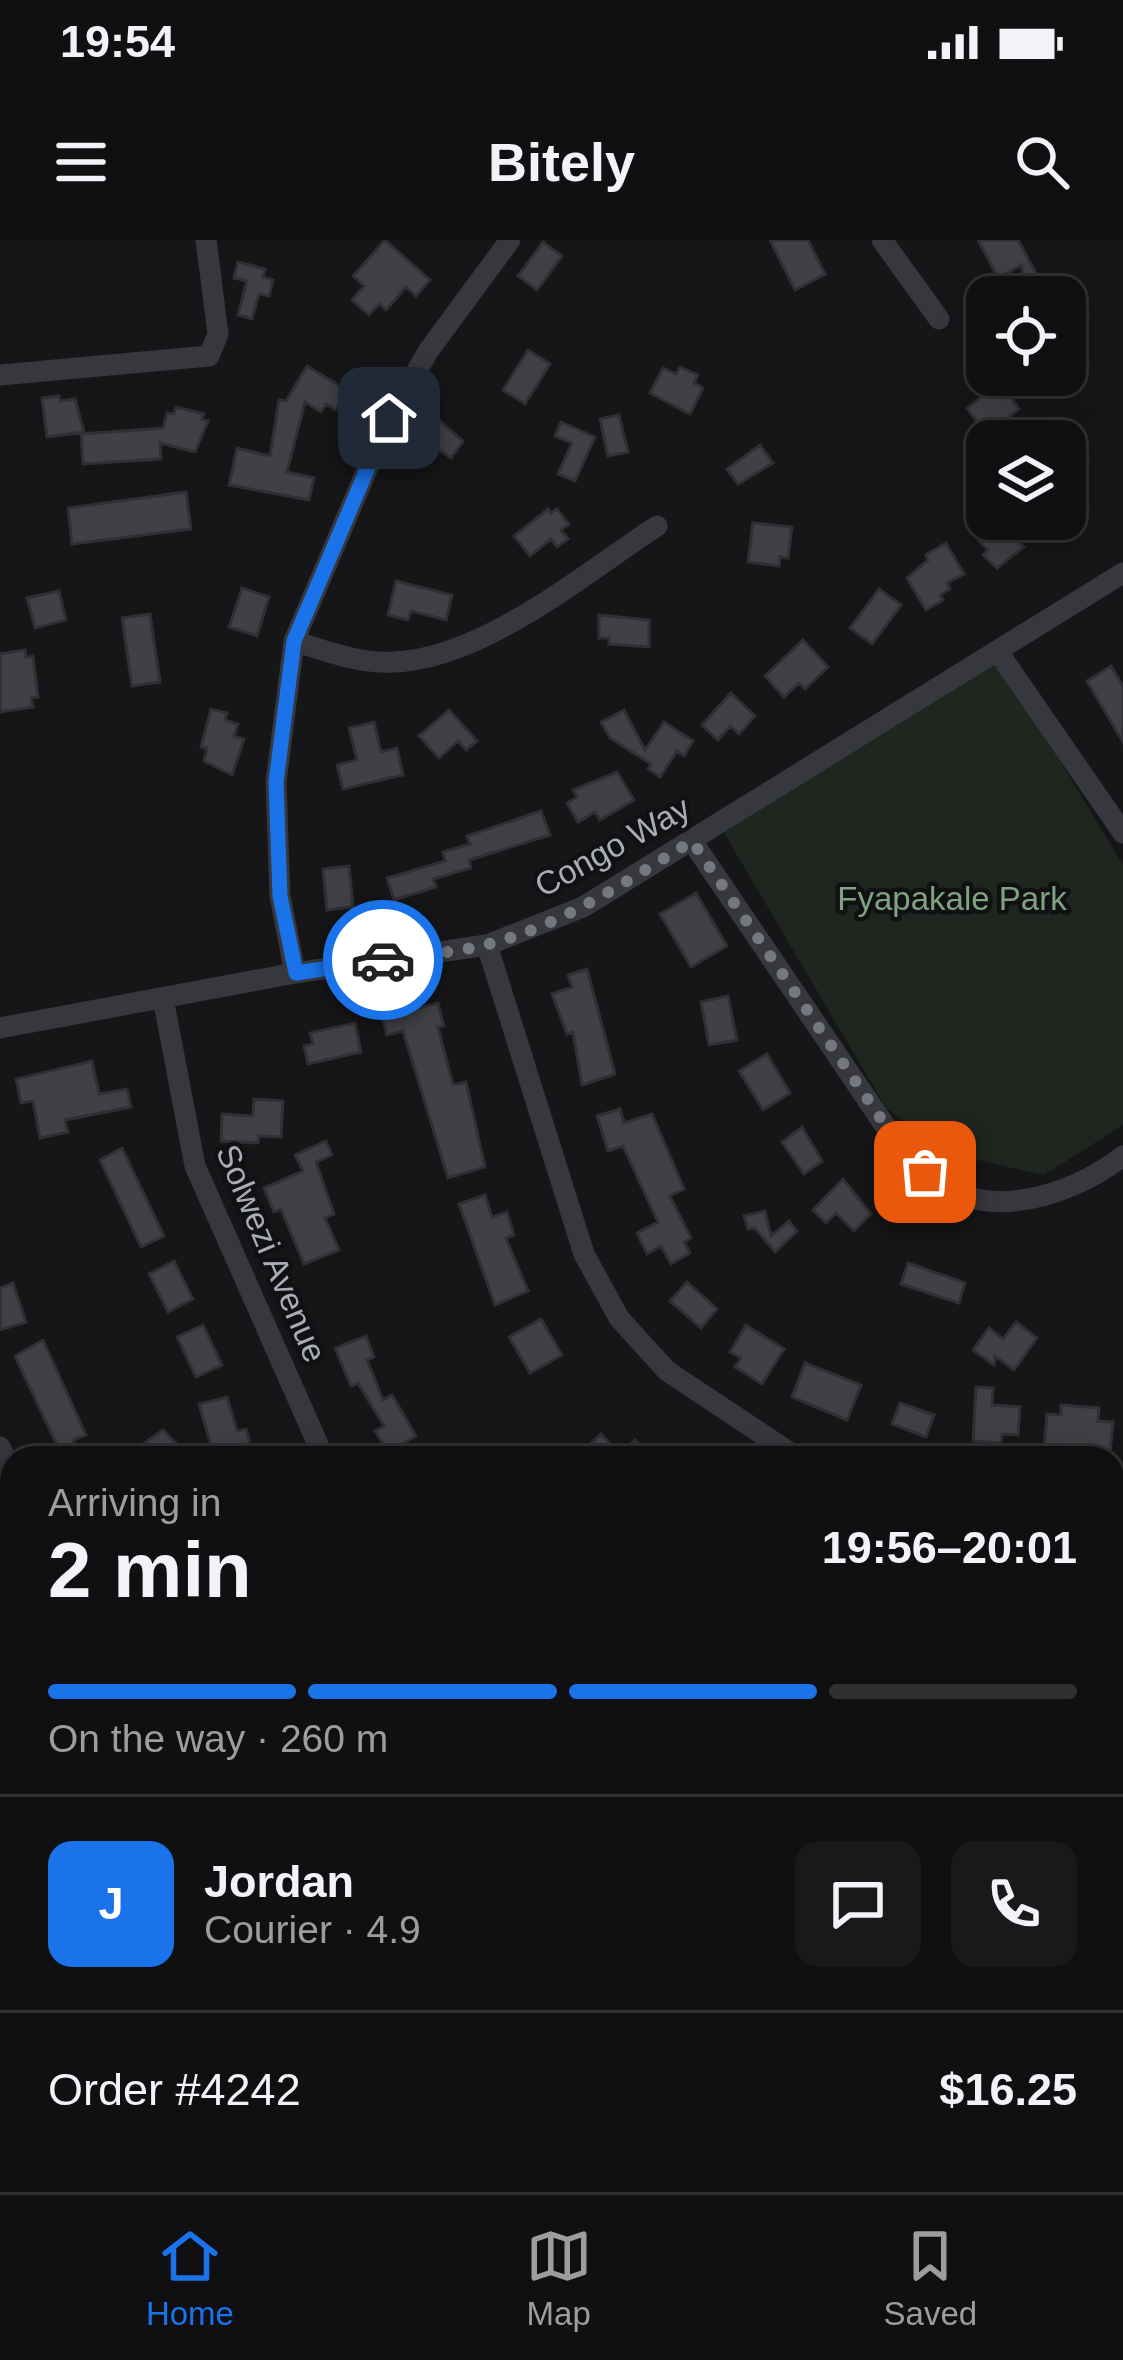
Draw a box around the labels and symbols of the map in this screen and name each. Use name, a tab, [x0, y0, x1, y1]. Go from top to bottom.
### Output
pin	[338, 367, 440, 469]
street label: Congo Way	[528, 789, 697, 904]
park label: Fyapakale Park	[837, 880, 1067, 917]
courier	[323, 900, 443, 1020]
pin	[874, 1121, 976, 1223]
street label: Solwezi Avenue	[209, 1139, 334, 1367]

